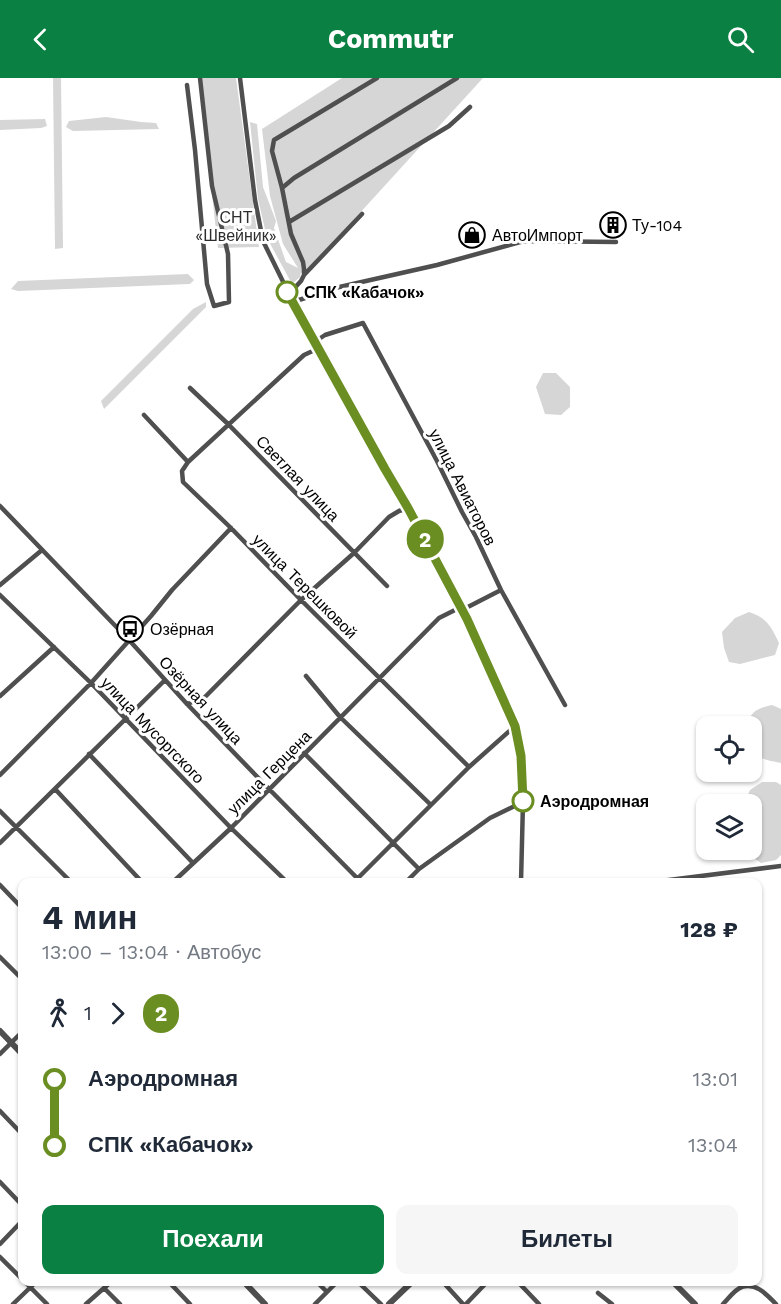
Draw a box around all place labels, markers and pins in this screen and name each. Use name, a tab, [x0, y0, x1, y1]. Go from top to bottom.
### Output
building icon: Ту-104	[598, 210, 628, 240]
place label: Ту-104	[632, 216, 683, 235]
shop icon: АвтоИмпорт	[457, 220, 487, 250]
place label: АвтоИмпорт	[492, 226, 583, 245]
marker: СПК «Кабачок»	[276, 281, 298, 303]
place label: СПК «Кабачок»	[304, 283, 424, 302]
bus stop icon: Озёрная	[115, 614, 145, 644]
place label: Озёрная	[150, 620, 214, 639]
marker: Аэродромная	[512, 790, 534, 812]
place label: Аэродромная	[540, 792, 649, 811]

